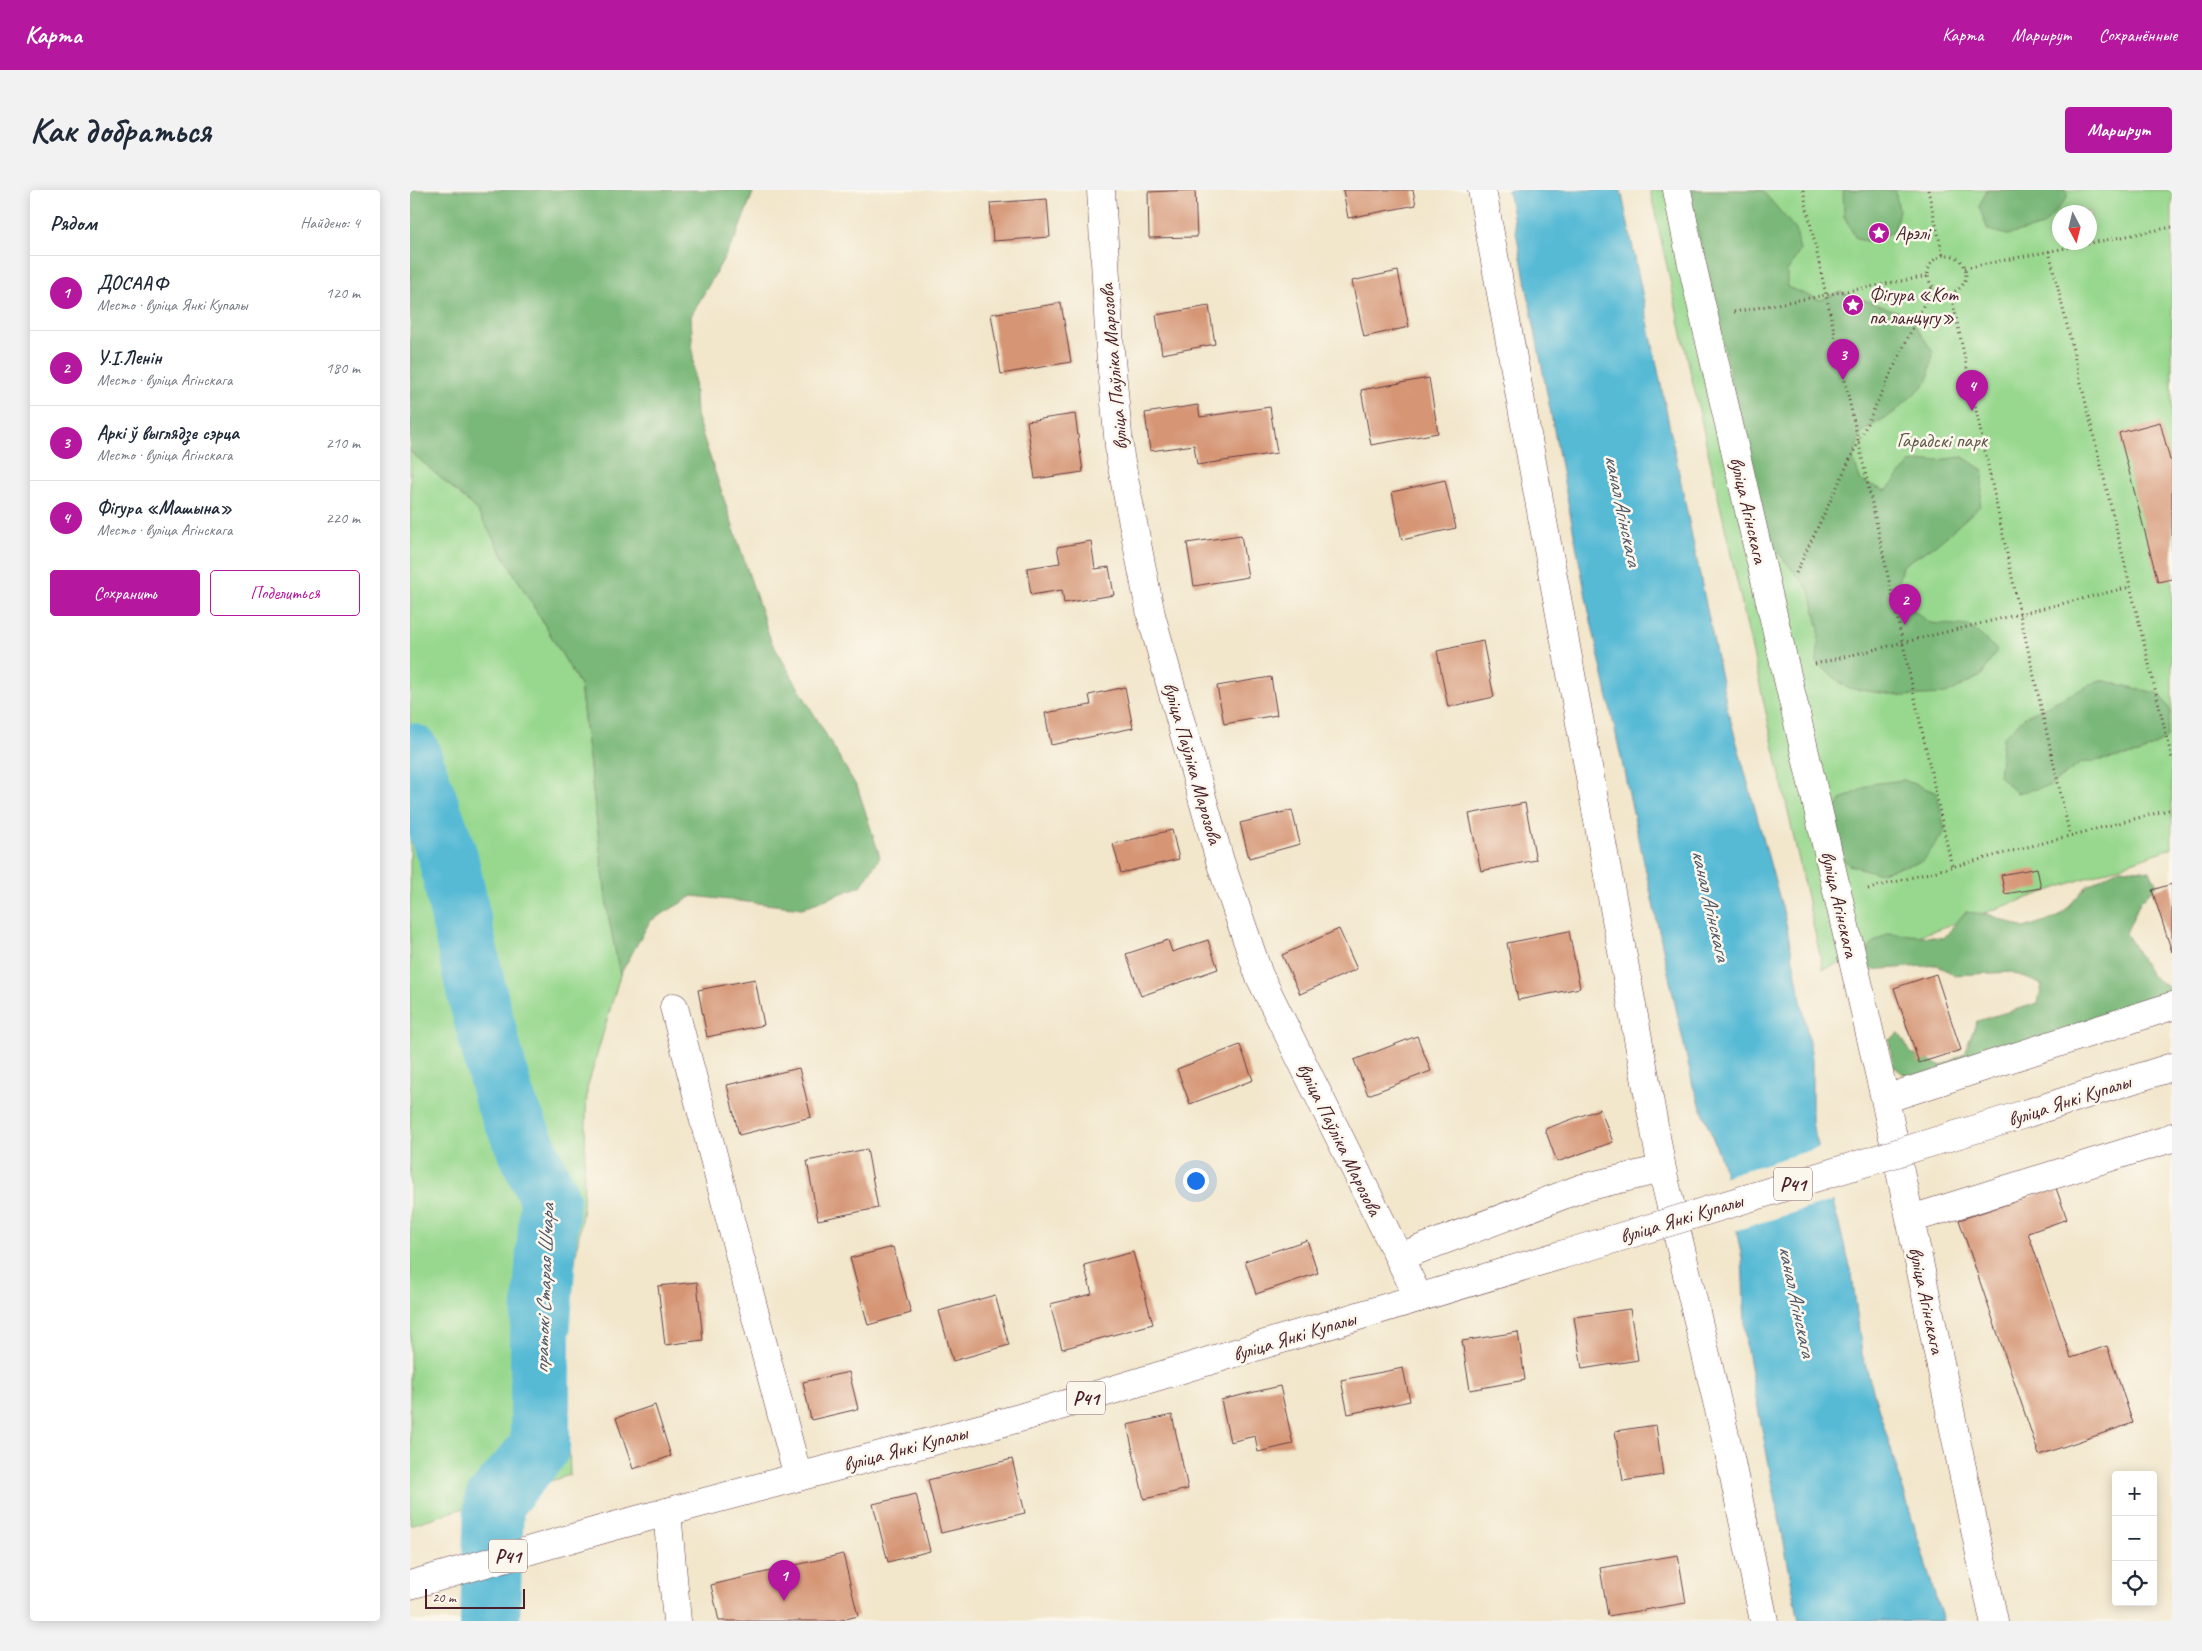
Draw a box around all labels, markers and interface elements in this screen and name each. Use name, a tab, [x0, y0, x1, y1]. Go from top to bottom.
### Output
text: Карта	[25, 20, 82, 50]
text: Карта	[1942, 24, 1983, 46]
text: Маршрут	[2011, 24, 2071, 46]
text: Сохранённые	[2099, 24, 2177, 46]
button: Маршрут	[2065, 107, 2172, 153]
text: Как добраться	[30, 108, 211, 153]
north arrow	[2052, 205, 2097, 250]
text: Рядом	[50, 210, 97, 236]
text: Найдено: 4	[300, 213, 360, 233]
place icon: Арэлі	[1867, 221, 1891, 245]
place label: Арэлі	[1895, 221, 1932, 246]
text: ДОСААФ	[97, 271, 169, 295]
street label: вуліца Паўліка Марозова	[1094, 281, 1133, 451]
place label: Фігура «Кот па ланцугу»	[1869, 282, 1959, 330]
text: 1	[62, 283, 70, 303]
text: 120 m	[326, 283, 360, 303]
place icon: Фігура «Кот па ланцугу»	[1841, 293, 1865, 317]
text: Место · вуліца Янкі Купалы	[97, 295, 247, 315]
pin: 3	[1827, 339, 1859, 380]
text: У.І.Ленін	[97, 346, 162, 370]
text: 2	[62, 358, 70, 378]
text: 180 m	[326, 358, 360, 378]
text: Место · вуліца Агінскага	[97, 370, 232, 390]
pin: 4	[1956, 370, 1988, 411]
text: Аркі ў выглядзе сэрца	[97, 421, 239, 445]
park label: Гарадскі парк	[1897, 428, 1989, 453]
text: 3	[62, 433, 70, 453]
text: 210 m	[326, 433, 360, 453]
text: Место · вуліца Агінскага	[97, 445, 232, 465]
water label: канал Агінскага	[1599, 452, 1648, 571]
street label: вуліца Агінскага	[1724, 454, 1773, 568]
text: Фігура «Машына»	[97, 496, 232, 520]
text: 4	[62, 508, 70, 528]
text: 220 m	[326, 508, 360, 528]
text: Место · вуліца Агінскага	[97, 520, 232, 540]
button: Сохранить	[50, 570, 200, 616]
button: Поделиться	[210, 570, 360, 616]
pin: 2	[1889, 584, 1921, 625]
street label: вуліца Паўліка Марозова	[1157, 679, 1228, 849]
water label: канал Агінскага	[1686, 847, 1737, 966]
street label: вуліца Агінскага	[1815, 848, 1864, 962]
street label: вуліца Паўліка Марозова	[1292, 1059, 1388, 1222]
street label: вуліца Янкі Купалы	[2005, 1068, 2135, 1132]
your location	[1183, 1168, 1209, 1194]
road number: Р41	[1774, 1168, 1812, 1201]
street label: вуліца Янкі Купалы	[1617, 1187, 1747, 1249]
water label: пратокі Старая Шчара	[528, 1201, 560, 1374]
water label: канал Агінскага	[1773, 1243, 1822, 1362]
street label: вуліца Агінскага	[1903, 1244, 1950, 1358]
street label: вуліца Янкі Купалы	[1230, 1305, 1360, 1367]
road number: Р41	[1067, 1382, 1105, 1414]
street label: вуліца Янкі Купалы	[840, 1420, 971, 1477]
map controls	[2112, 1471, 2157, 1606]
button: +	[2112, 1471, 2157, 1516]
button: −	[2112, 1516, 2157, 1561]
road number: Р41	[489, 1540, 527, 1572]
pin: 1	[768, 1560, 800, 1601]
button: locate	[2112, 1561, 2157, 1606]
scale bar	[425, 1586, 525, 1609]
text: 20 m	[432, 1589, 456, 1606]

